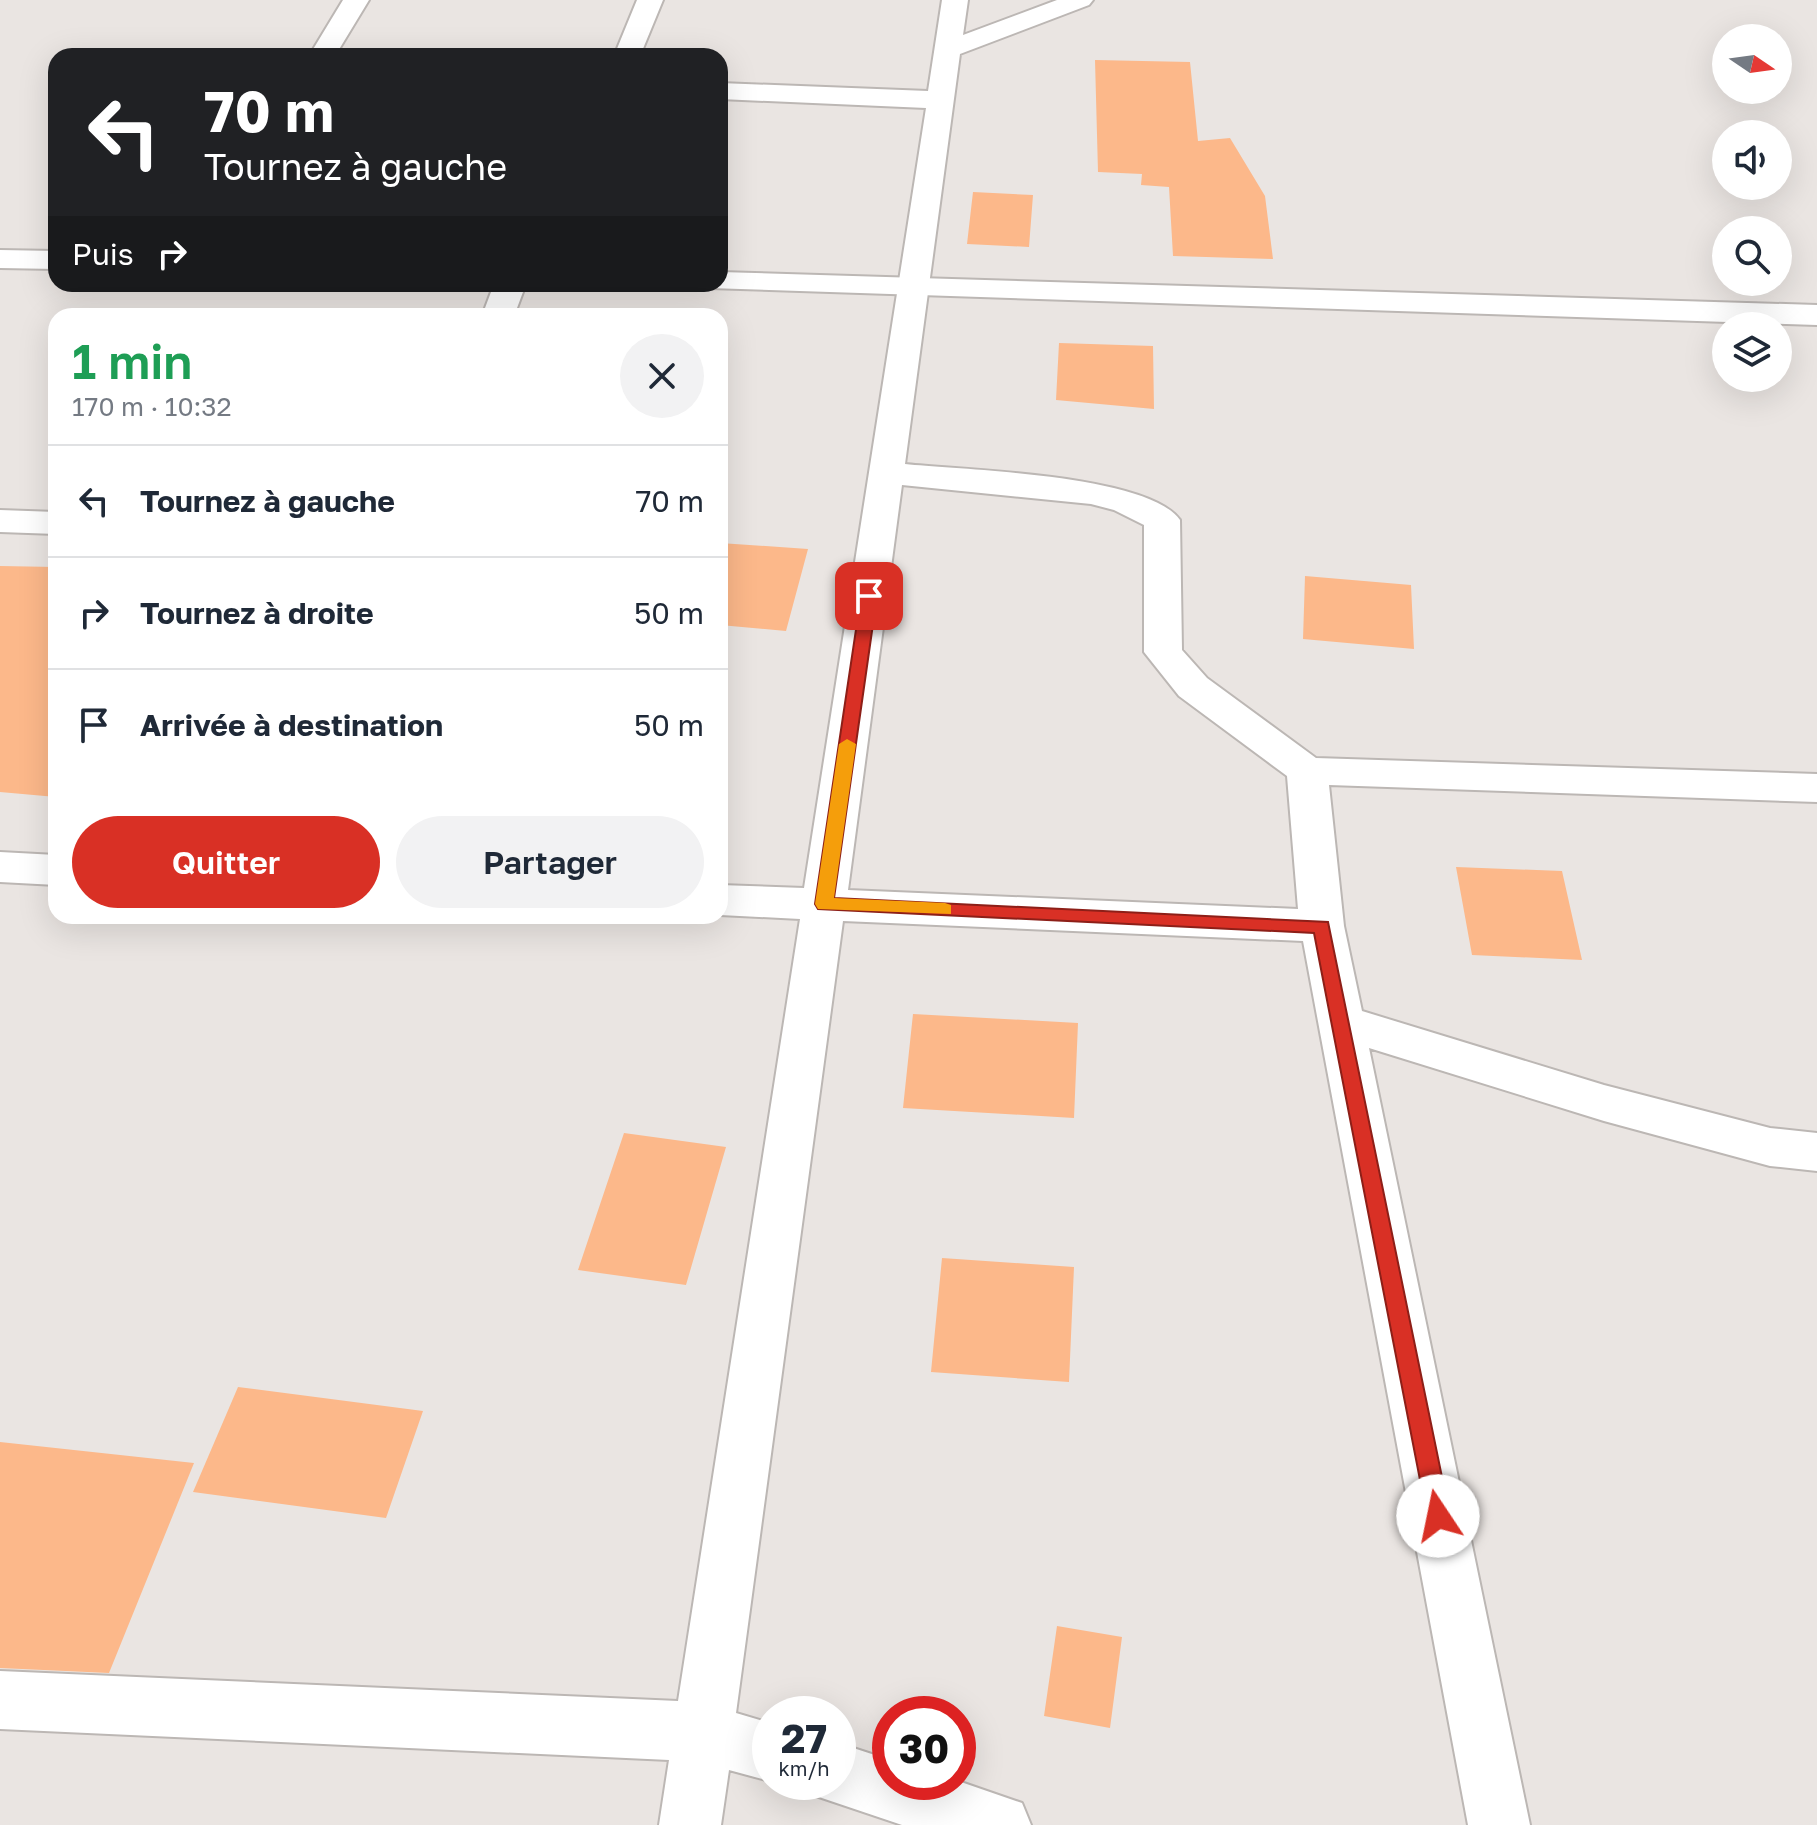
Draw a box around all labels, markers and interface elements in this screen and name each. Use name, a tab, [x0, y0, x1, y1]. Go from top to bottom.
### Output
north arrow	[1712, 24, 1792, 104]
map controls	[1712, 24, 1792, 392]
text: 70 m	[204, 77, 334, 144]
icon: left	[72, 80, 176, 184]
button: sound	[1712, 120, 1792, 200]
text: Tournez à gauche	[204, 145, 507, 188]
button: search	[1712, 216, 1792, 296]
icon: right	[150, 232, 194, 276]
text: Puis	[72, 236, 134, 272]
button: layers	[1712, 312, 1792, 392]
text: 1 min	[72, 332, 192, 390]
button: close	[620, 334, 704, 418]
text: 170 m · 10:32	[72, 391, 232, 422]
icon: left	[72, 479, 116, 523]
text: Tournez à gauche	[140, 483, 395, 519]
text: 70 m	[635, 483, 704, 519]
pin	[835, 562, 903, 630]
icon: arrive	[847, 574, 891, 618]
icon: right	[72, 591, 116, 635]
text: Tournez à droite	[140, 595, 374, 631]
text: 50 m	[634, 595, 704, 631]
icon: arrive	[72, 703, 116, 747]
text: Arrivée à destination	[140, 707, 443, 743]
text: 50 m	[634, 707, 704, 743]
button: Quitter	[72, 816, 380, 908]
button: Partager	[396, 816, 704, 908]
position arrow	[1396, 1474, 1480, 1558]
speed limit sign: 30	[872, 1696, 976, 1800]
text: 27	[781, 1714, 827, 1762]
text: km/h	[779, 1756, 829, 1780]

